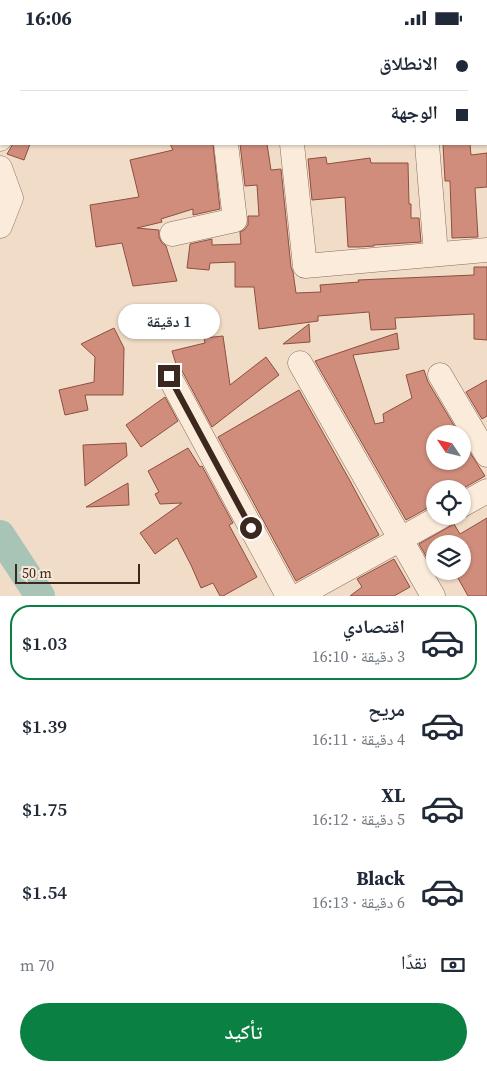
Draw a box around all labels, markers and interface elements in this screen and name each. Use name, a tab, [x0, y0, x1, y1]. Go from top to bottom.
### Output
text: 16:06	[25, 5, 72, 31]
text: الانطلاق	[379, 50, 438, 76]
text: الوجهة	[390, 99, 438, 125]
callout: 1 دقيقة	[118, 303, 220, 339]
text: 1 دقيقة	[146, 310, 192, 332]
route end	[158, 365, 180, 387]
north arrow	[426, 425, 471, 470]
map controls	[426, 425, 471, 580]
button: locate	[426, 480, 471, 525]
route start	[240, 517, 262, 539]
button: layers	[426, 535, 471, 580]
scale bar	[15, 561, 140, 584]
text: 50 m	[22, 563, 52, 583]
text: اقتصادي	[343, 613, 405, 639]
icon: car	[420, 620, 465, 665]
text: $1.03	[22, 630, 67, 656]
text: 3 دقيقة · 16:10	[312, 645, 405, 667]
text: مريح	[368, 696, 405, 722]
icon: car	[420, 703, 465, 748]
text: $1.39	[22, 713, 67, 739]
text: 4 دقيقة · 16:11	[312, 728, 405, 750]
text: XL	[382, 782, 405, 808]
icon: car	[420, 786, 465, 831]
text: $1.75	[22, 796, 67, 822]
text: 5 دقيقة · 16:12	[312, 808, 405, 830]
text: Black	[356, 865, 405, 891]
icon: car	[420, 869, 465, 914]
text: $1.54	[22, 879, 67, 905]
text: 6 دقيقة · 16:13	[312, 891, 405, 913]
text: نقدًا	[401, 949, 427, 975]
icon: cash	[439, 951, 467, 979]
text: 70 m	[20, 954, 54, 976]
button: تأكيد	[20, 1003, 467, 1061]

